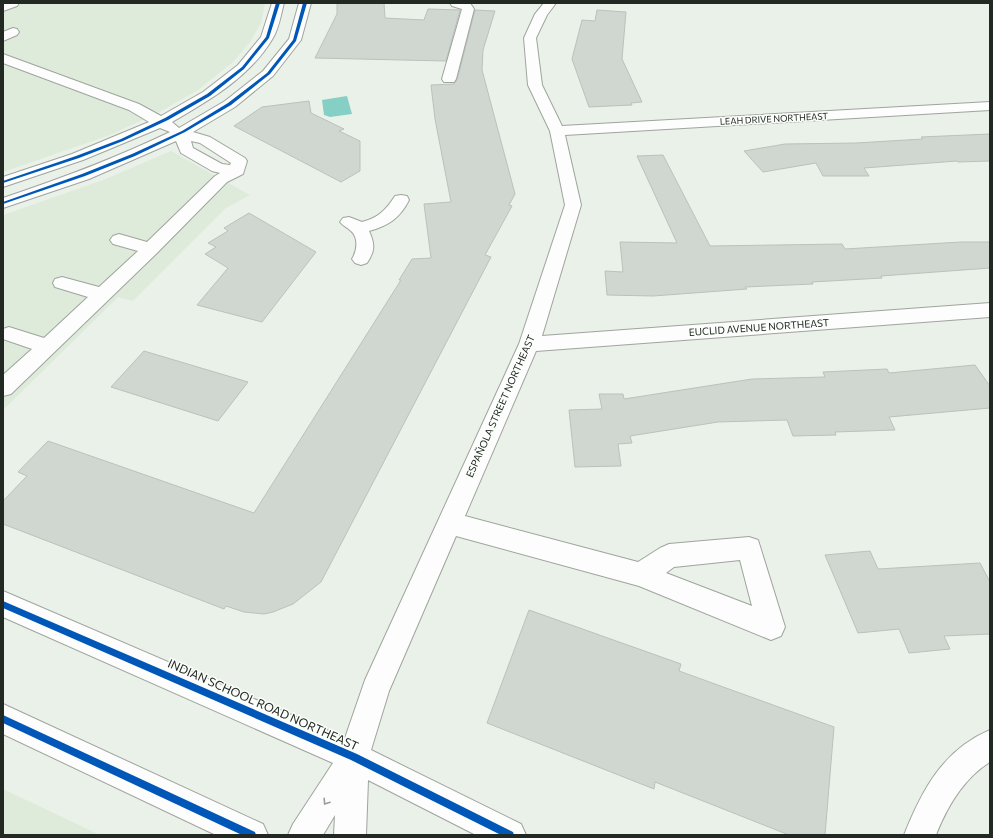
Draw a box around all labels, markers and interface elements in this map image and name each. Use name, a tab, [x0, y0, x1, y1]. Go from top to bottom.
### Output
street label: LEAH DRIVE NORTHEAST	[719, 110, 829, 127]
street label: EUCLID AVENUE NORTHEAST	[688, 316, 830, 338]
street label: ESPAÑOLA STREET NORTHEAST	[463, 332, 537, 479]
street label: INDIAN SCHOOL ROAD NORTHEAST	[166, 656, 361, 753]
one-way arrow	[324, 797, 331, 804]

